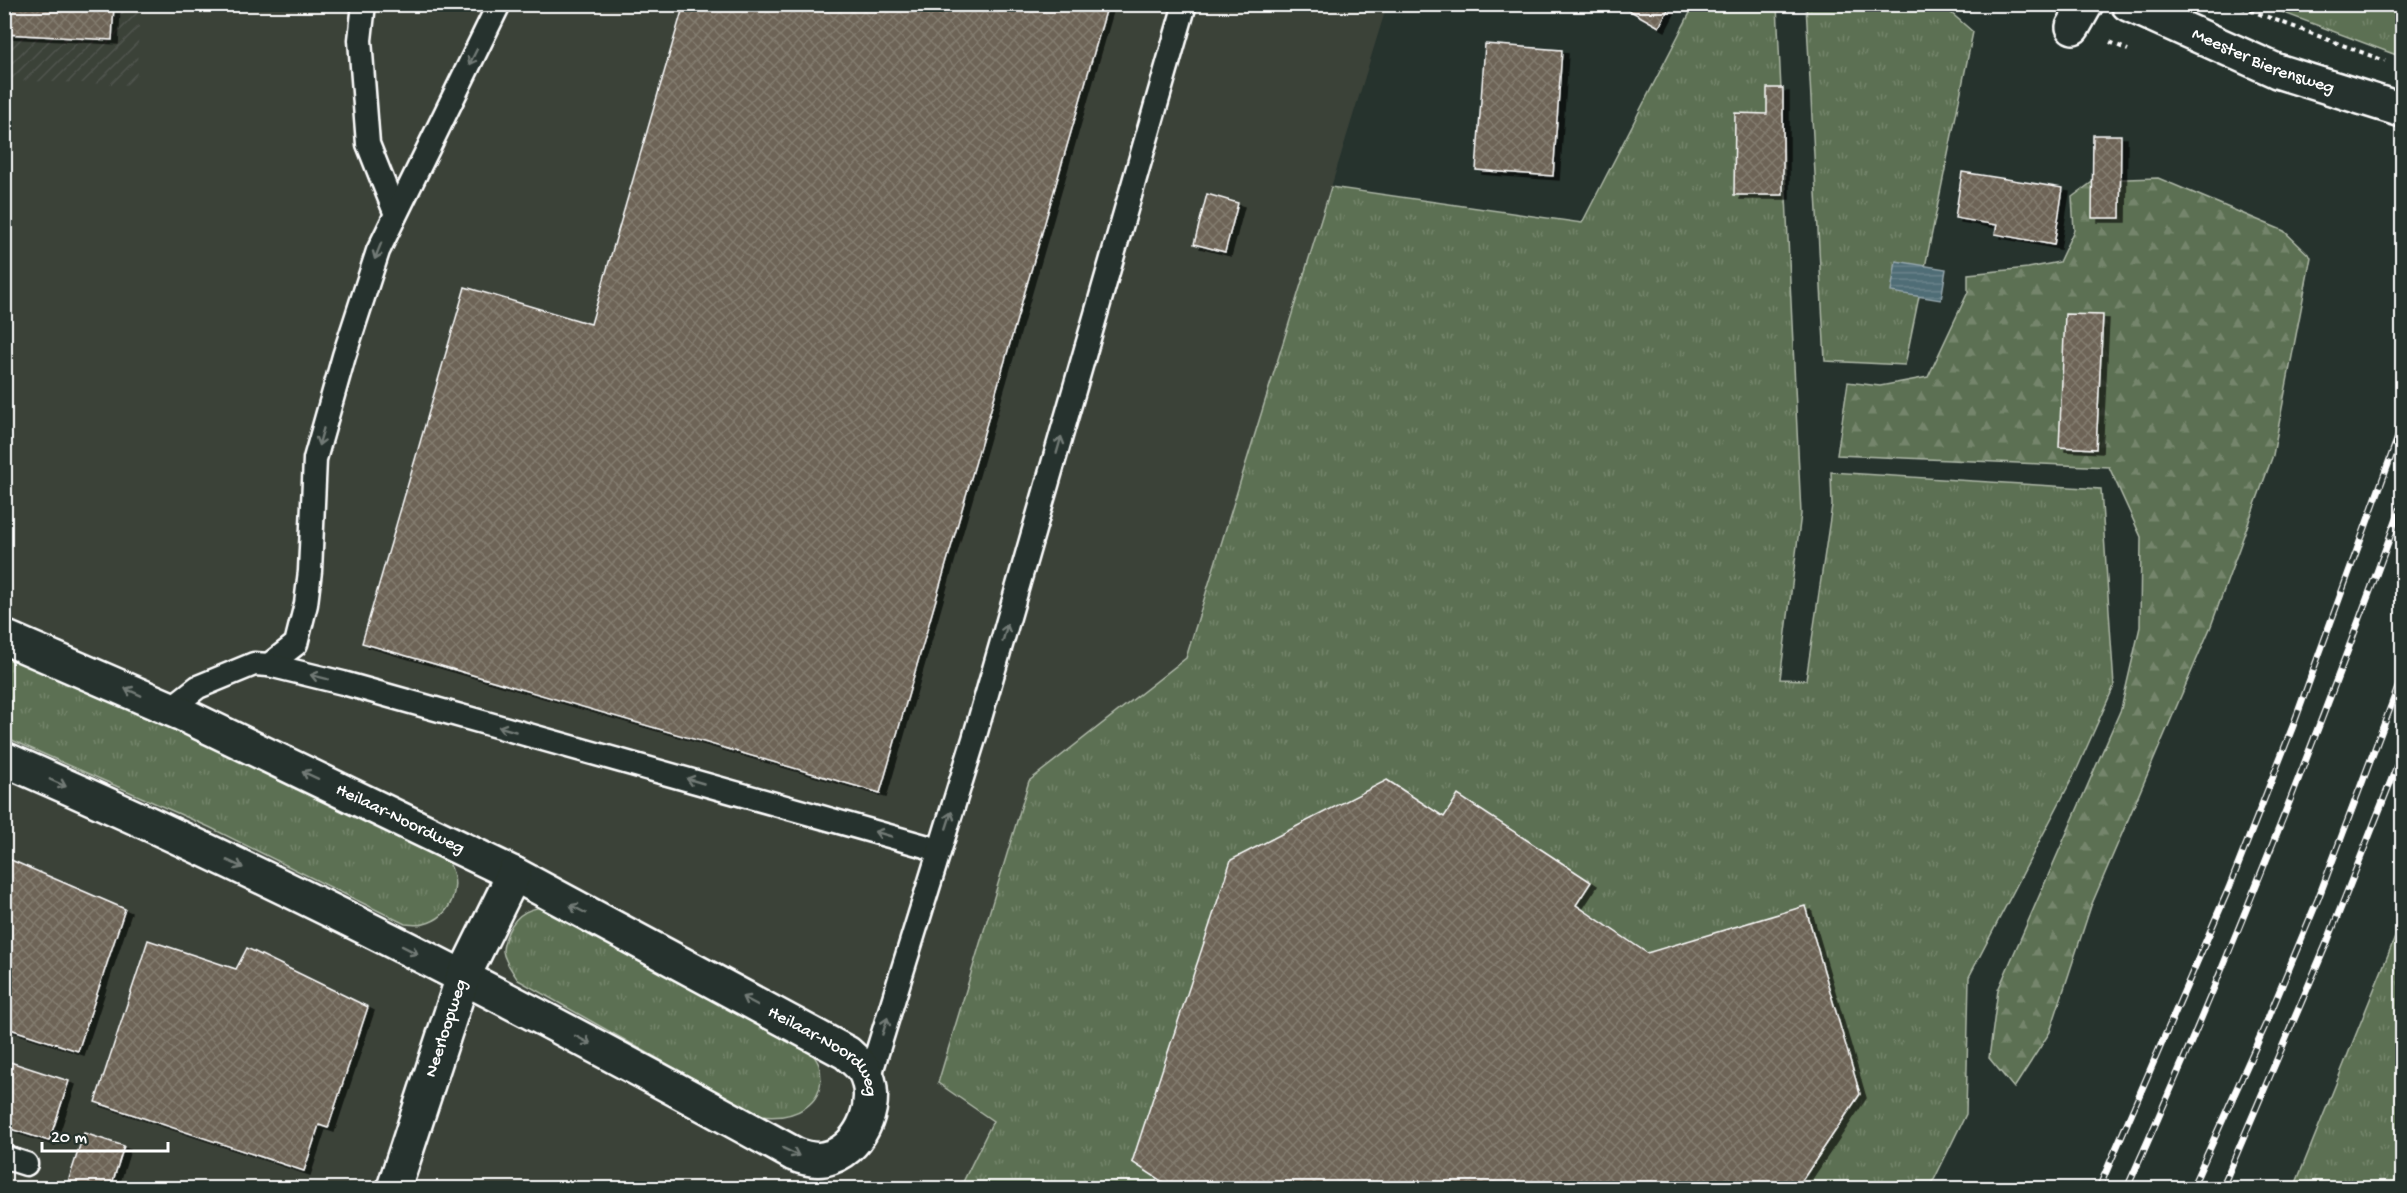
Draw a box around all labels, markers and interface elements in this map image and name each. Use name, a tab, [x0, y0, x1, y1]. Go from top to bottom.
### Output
street label: Meester Bierensweg	[2189, 24, 2337, 99]
one-way arrow	[467, 47, 478, 65]
one-way arrow	[372, 241, 383, 259]
one-way arrow	[315, 427, 327, 446]
one-way arrow	[1053, 436, 1065, 455]
one-way arrow	[1000, 624, 1011, 643]
one-way arrow	[310, 670, 329, 682]
one-way arrow	[125, 686, 143, 698]
one-way arrow	[498, 723, 517, 734]
one-way arrow	[302, 769, 320, 781]
one-way arrow	[686, 775, 705, 786]
one-way arrow	[49, 777, 67, 789]
street label: Heilaar-Noordweg	[332, 779, 468, 859]
one-way arrow	[944, 811, 955, 830]
one-way arrow	[874, 828, 893, 839]
one-way arrow	[226, 859, 244, 870]
one-way arrow	[570, 903, 588, 914]
one-way arrow	[401, 945, 419, 957]
street label: Neerloopweg	[420, 977, 472, 1080]
one-way arrow	[741, 995, 759, 1007]
street label: Heilaar-Noordweg	[764, 1002, 881, 1097]
one-way arrow	[880, 1017, 891, 1036]
one-way arrow	[574, 1035, 592, 1046]
scale bar	[42, 1115, 168, 1153]
text: 20 m	[51, 1128, 87, 1149]
one-way arrow	[781, 1147, 799, 1159]

